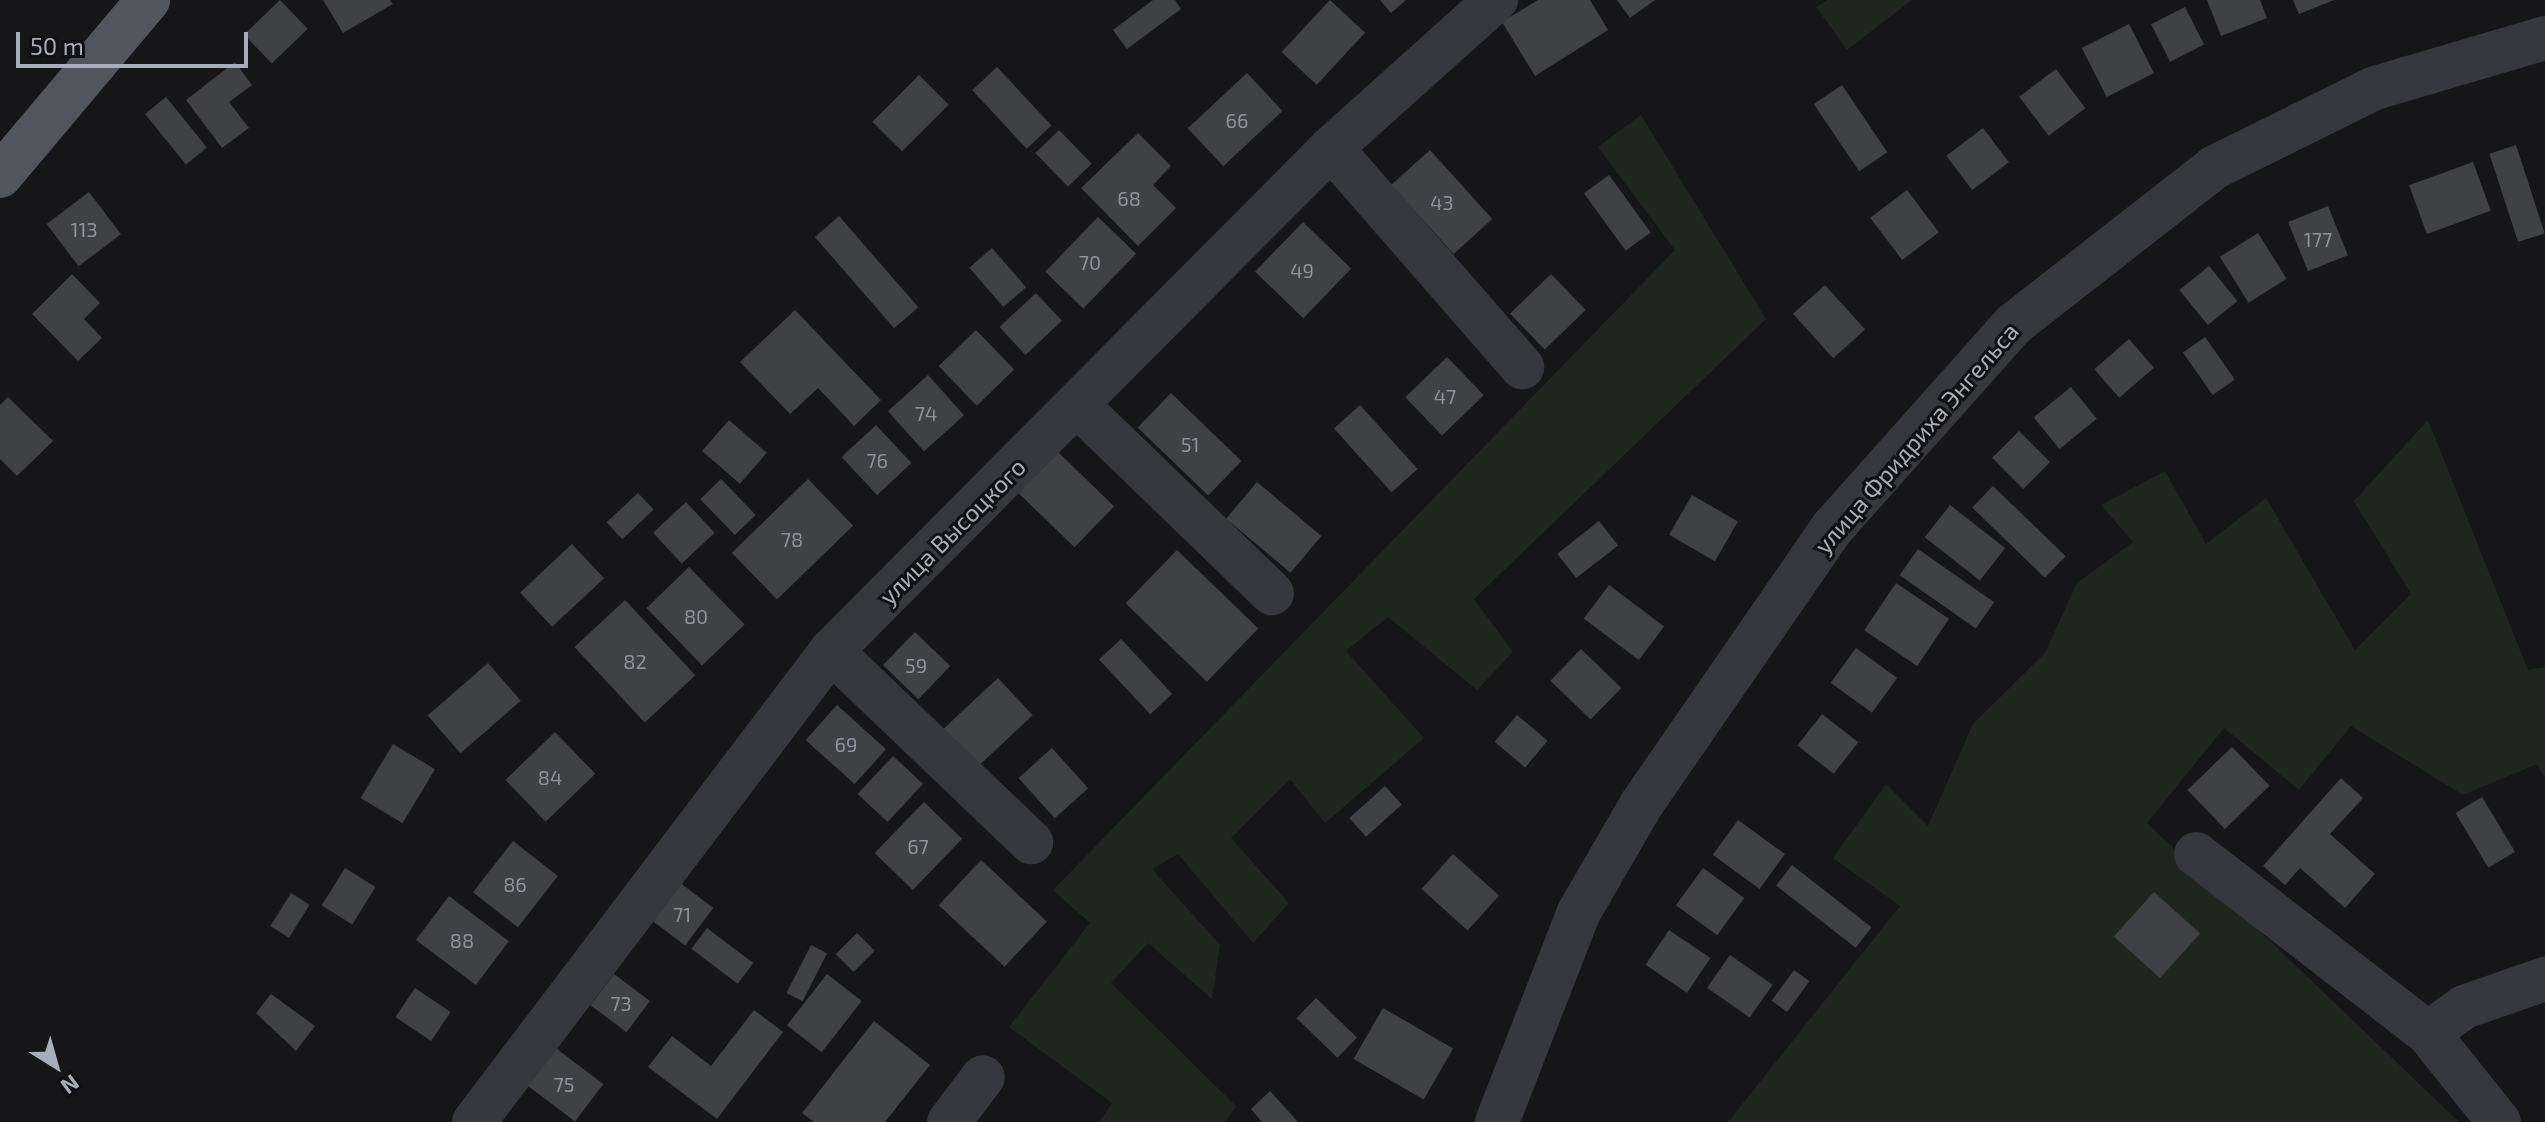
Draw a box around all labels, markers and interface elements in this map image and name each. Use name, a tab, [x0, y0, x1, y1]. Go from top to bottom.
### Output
scale bar	[20, 16, 252, 66]
text: 50 m	[30, 31, 84, 60]
house number: 66	[1226, 108, 1248, 132]
house number: 68	[1117, 186, 1141, 210]
house number: 43	[1430, 190, 1454, 214]
house number: 113	[70, 217, 98, 241]
house number: 177	[2304, 227, 2332, 251]
house number: 70	[1079, 250, 1101, 274]
house number: 49	[1290, 258, 1314, 282]
street label: улица Фридриха Энгельса	[1808, 317, 2024, 559]
house number: 47	[1434, 384, 1456, 408]
house number: 74	[915, 401, 937, 425]
house number: 51	[1181, 432, 1199, 456]
house number: 76	[866, 448, 888, 472]
street label: улица Высоцкого	[873, 452, 1031, 610]
house number: 78	[781, 527, 803, 551]
house number: 80	[684, 604, 708, 628]
house number: 82	[623, 649, 647, 673]
house number: 59	[905, 653, 927, 677]
house number: 69	[835, 732, 857, 756]
house number: 84	[538, 765, 562, 789]
house number: 67	[907, 834, 929, 858]
house number: 86	[503, 872, 527, 896]
house number: 71	[673, 902, 691, 926]
house number: 88	[450, 928, 474, 952]
house number: 73	[610, 991, 632, 1015]
north arrow	[16, 1026, 96, 1106]
text: N	[56, 1070, 85, 1100]
house number: 75	[554, 1072, 574, 1096]

